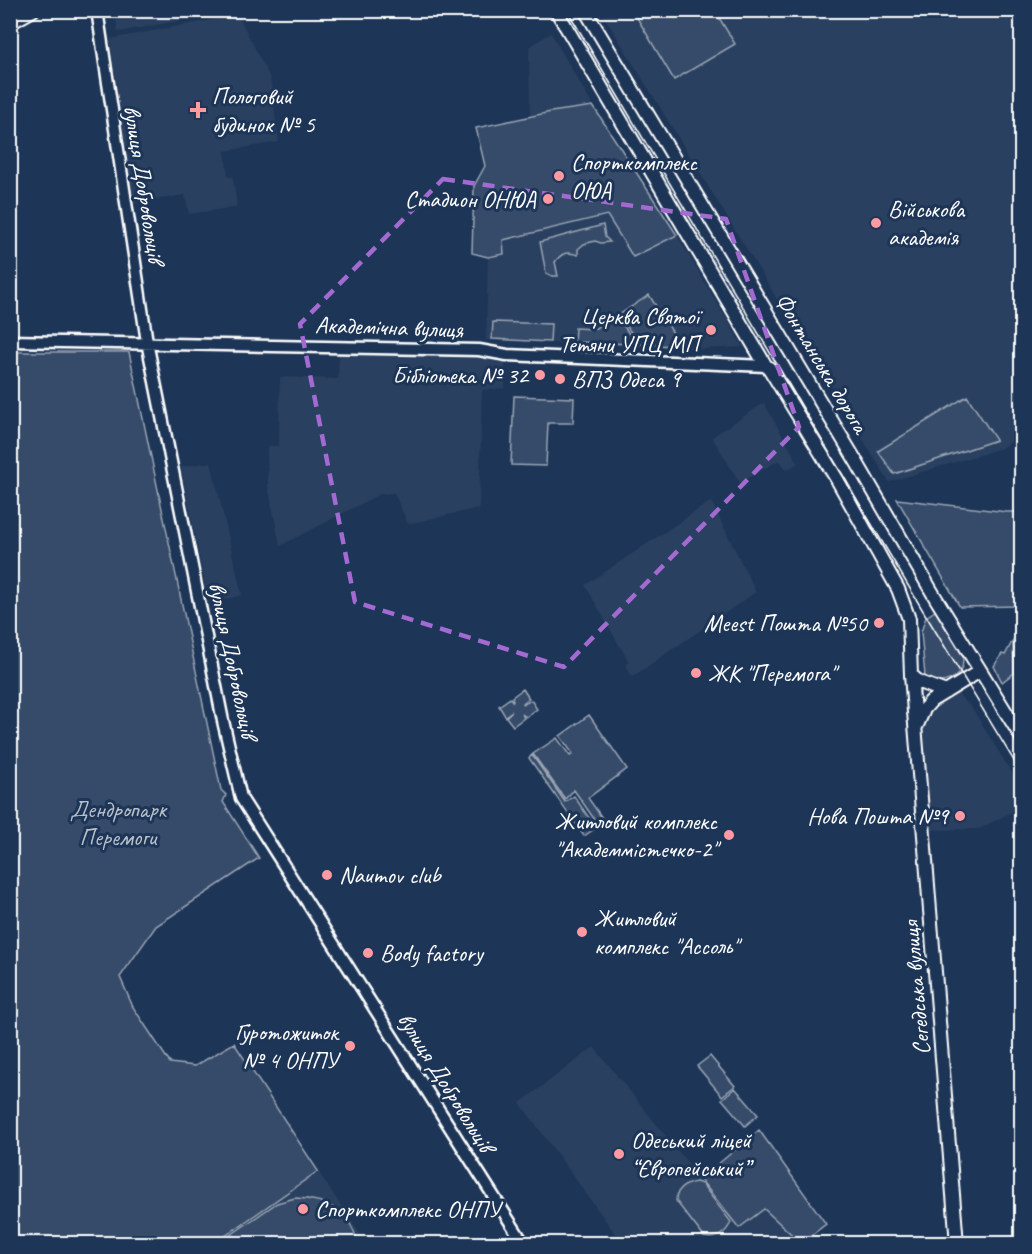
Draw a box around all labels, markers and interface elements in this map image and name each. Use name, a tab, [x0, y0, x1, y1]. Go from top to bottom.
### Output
place label: Пологовий будинок № 5	[212, 81, 316, 139]
marker: Пологовий будинок № 5	[189, 101, 207, 119]
street label: вулиця Добровольців	[117, 103, 172, 271]
place label: Спорткомплекс ОЮА	[571, 147, 698, 205]
marker: Спорткомплекс ОЮА	[552, 169, 566, 183]
place label: Стадион ОНЮА	[405, 184, 537, 214]
marker: Стадион ОНЮА	[541, 192, 555, 206]
place label: Військова академія	[888, 194, 965, 252]
marker: Військова академія	[869, 216, 883, 230]
street label: Фонтанська дорога	[768, 287, 877, 440]
place label: Церква Святої Тетяни УПЦ МП	[559, 301, 704, 359]
street label: Академічна вулиця	[315, 309, 465, 345]
marker: Церква Святої Тетяни УПЦ МП	[704, 323, 718, 337]
place label: Бібліотека № 32	[392, 360, 530, 390]
place label: ВПЗ Одеса 9	[572, 364, 682, 394]
marker: Бібліотека № 32	[533, 368, 547, 382]
marker: ВПЗ Одеса 9	[553, 372, 567, 386]
street label: вулиця Добровольців	[202, 579, 265, 747]
place label: Meest Пошта №50	[704, 608, 869, 638]
marker: Meest Пошта №50	[872, 616, 886, 630]
place label: ЖК "Перемога"	[708, 658, 841, 688]
marker: ЖК "Перемога"	[689, 666, 703, 680]
park label: Дендропарк Перемоги	[70, 794, 169, 852]
place label: Нова Пошта №9	[807, 801, 950, 831]
place label: Житловий комплекс "Академмістечко-2"	[555, 806, 722, 864]
marker: Нова Пошта №9	[953, 809, 967, 823]
marker: Житловий комплекс "Академмістечко-2"	[722, 828, 736, 842]
place label: Naumov club	[339, 860, 442, 890]
marker: Naumov club	[320, 868, 334, 882]
place label: Житловий комплекс "Ассоль"	[594, 903, 743, 961]
street label: Сегедська вулиця	[895, 918, 937, 1056]
marker: Житловий комплекс "Ассоль"	[575, 925, 589, 939]
place label: Body factory	[380, 938, 485, 968]
marker: Body factory	[361, 946, 375, 960]
street label: вулиця Добровольців	[391, 1007, 504, 1162]
place label: Гуротожиток № 4 ОНПУ	[235, 1017, 342, 1075]
marker: Гуротожиток № 4 ОНПУ	[343, 1039, 357, 1053]
place label: Одеський ліцей “Європейський”	[631, 1125, 754, 1183]
marker: Одеський ліцей “Європейський”	[612, 1147, 626, 1161]
place label: Спорткомплекс ОНПУ	[315, 1194, 504, 1224]
marker: Спорткомплекс ОНПУ	[296, 1202, 310, 1216]

